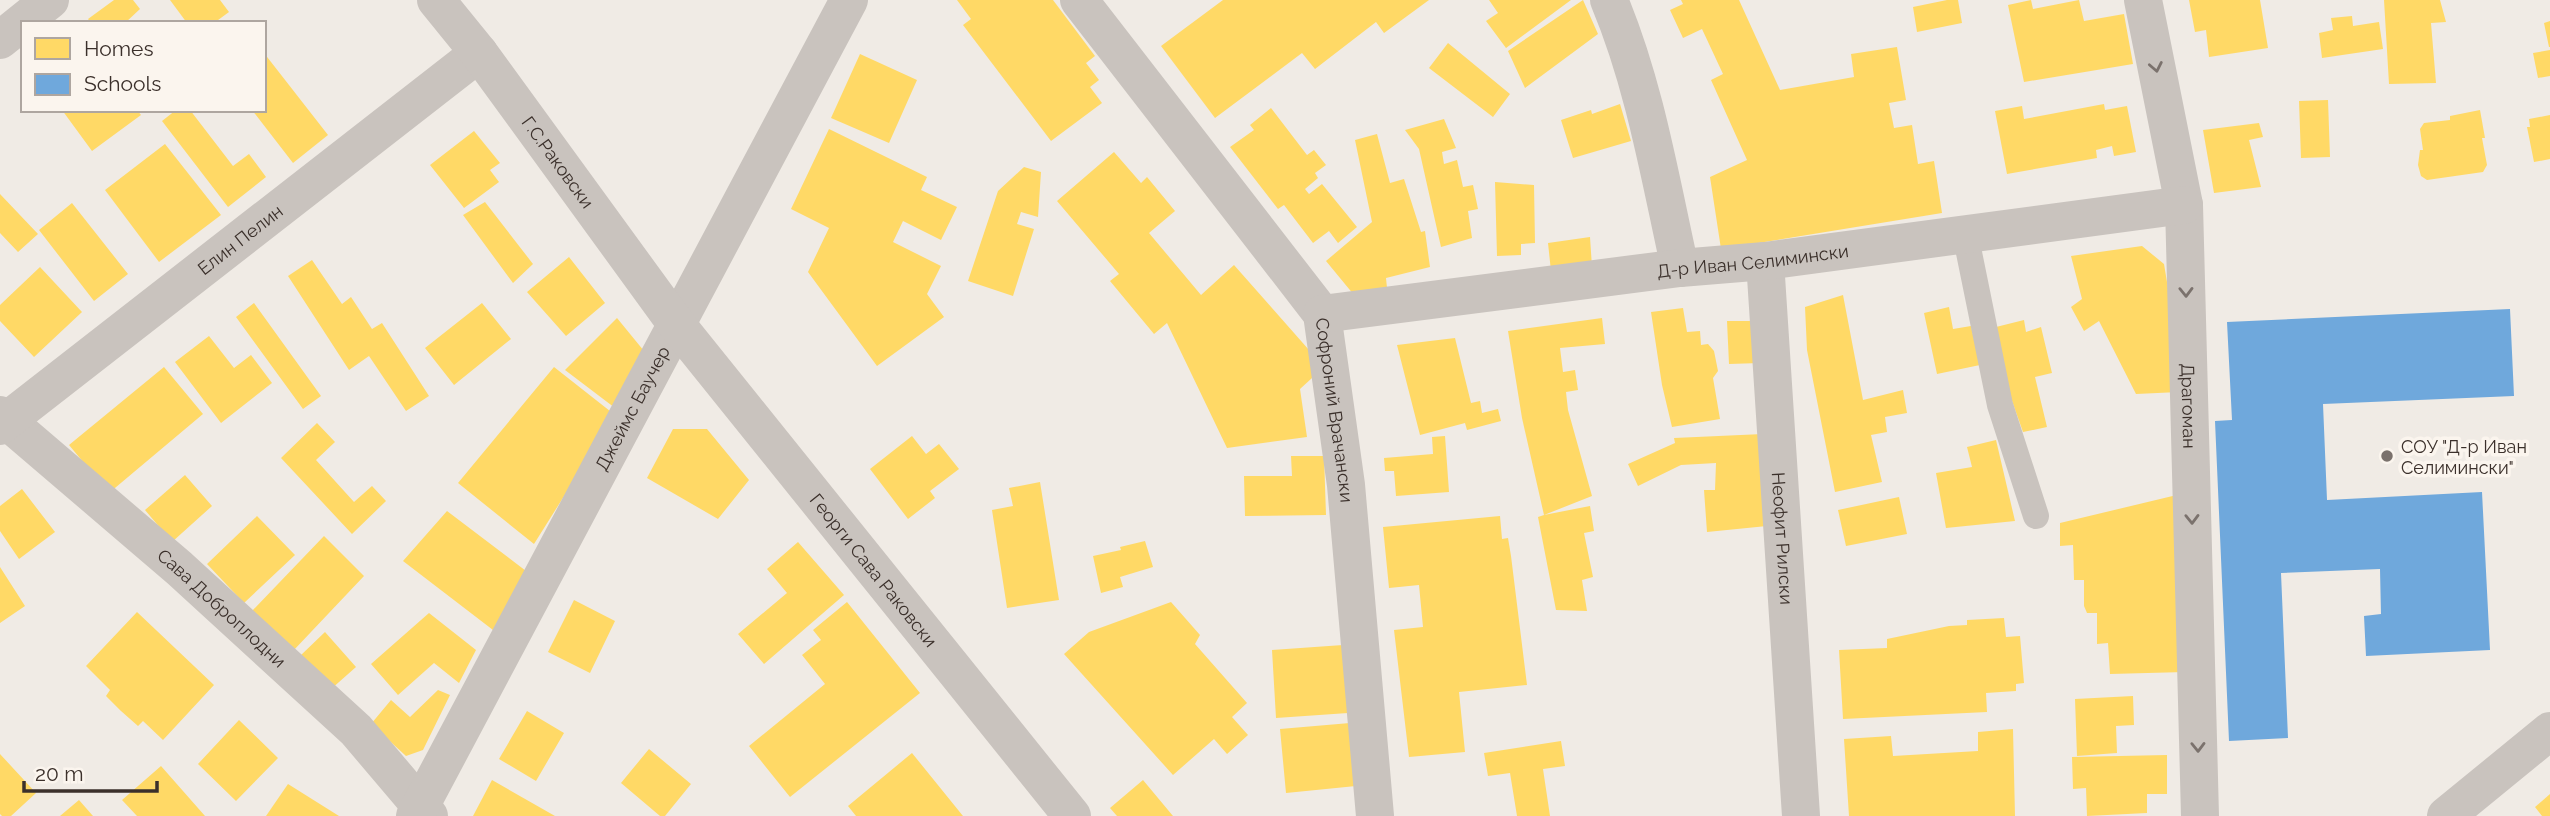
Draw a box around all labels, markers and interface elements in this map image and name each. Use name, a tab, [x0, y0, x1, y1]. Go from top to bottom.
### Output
legend	[21, 21, 266, 112]
text: Homes	[84, 36, 154, 61]
one-way arrow	[2148, 61, 2163, 73]
text: Schools	[84, 71, 161, 96]
street label: Г.С.Раковски	[518, 112, 599, 212]
street label: Елин Пелин	[193, 200, 287, 279]
street label: Д-р Иван Селимински	[1656, 239, 1850, 281]
one-way arrow	[2178, 287, 2194, 297]
street label: Софроний Врачански	[1312, 316, 1358, 503]
street label: Джеймс Баучер	[590, 342, 674, 474]
street label: Драгоман	[2178, 363, 2201, 449]
place label: СОУ "Д-р Иван Селимински"	[2401, 436, 2527, 478]
marker: СОУ "Д-р Иван Селимински"	[2379, 448, 2395, 464]
street label: Неофит Рилски	[1768, 471, 1798, 605]
street label: Георги Сава Раковски	[806, 489, 942, 651]
one-way arrow	[2184, 514, 2200, 525]
street label: Сава Доброплодни	[154, 544, 291, 671]
one-way arrow	[2190, 742, 2206, 752]
scale bar	[24, 750, 158, 794]
text: 20 m	[35, 761, 83, 786]

